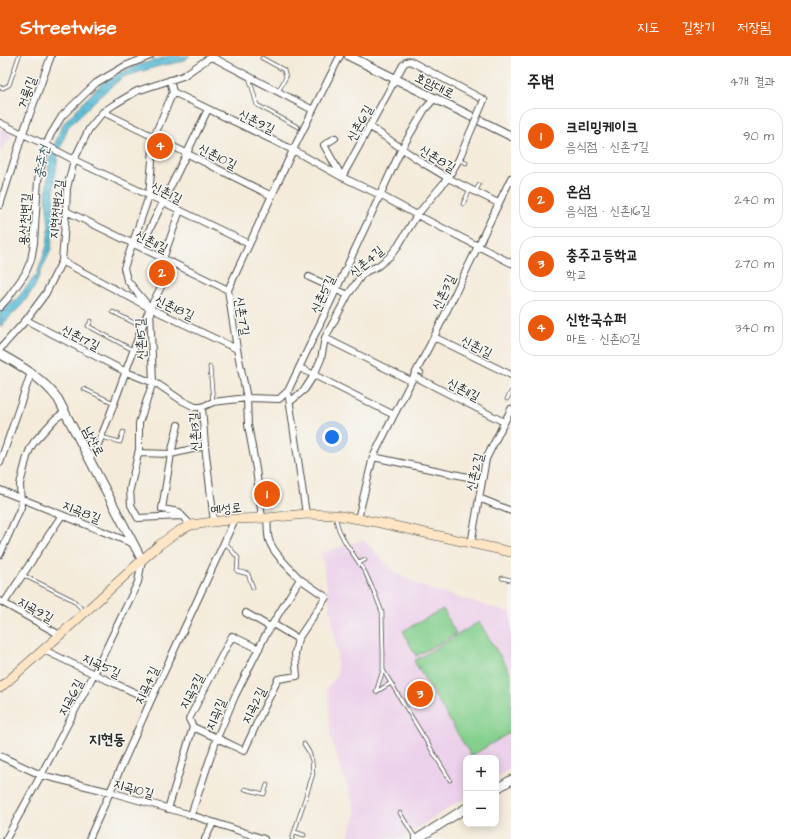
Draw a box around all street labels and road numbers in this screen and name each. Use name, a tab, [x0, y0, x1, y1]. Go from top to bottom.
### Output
street label: 호암대로	[412, 69, 457, 103]
street label: 거룡1길	[13, 74, 41, 111]
street label: 신촌6길	[342, 102, 377, 145]
street label: 신촌9길	[235, 105, 278, 138]
street label: 신촌10길	[195, 140, 240, 174]
street label: 신촌8길	[416, 141, 459, 177]
street label: 지현천변2길	[45, 178, 69, 240]
street label: 신촌1길	[148, 178, 185, 208]
street label: 용산천변길	[14, 192, 36, 246]
street label: 신촌11길	[132, 226, 171, 258]
street label: 신촌4길	[346, 242, 388, 282]
street label: 신촌3길	[427, 271, 460, 313]
street label: 신촌5길	[306, 272, 340, 317]
street label: 신촌18길	[152, 291, 197, 325]
street label: 신촌7길	[230, 295, 254, 337]
street label: 신촌15길	[131, 318, 151, 360]
street label: 신촌17길	[58, 321, 103, 355]
street label: 신촌1길	[458, 332, 495, 362]
street label: 신촌11길	[444, 374, 483, 406]
street label: 신촌13길	[185, 412, 205, 452]
street label: 남산로	[78, 423, 108, 460]
street label: 신촌2길	[462, 451, 488, 493]
street label: 지곡8길	[60, 496, 103, 528]
street label: 예성로	[210, 498, 243, 520]
street label: 지곡9길	[14, 592, 57, 627]
street label: 지곡5길	[79, 649, 124, 683]
street label: 지곡4길	[130, 663, 164, 707]
street label: 지곡3길	[175, 670, 209, 712]
street label: 지곡6길	[54, 676, 88, 719]
street label: 지곡2길	[237, 684, 270, 727]
street label: 지곡1길	[201, 696, 231, 733]
street label: 지곡10길	[111, 775, 156, 803]

